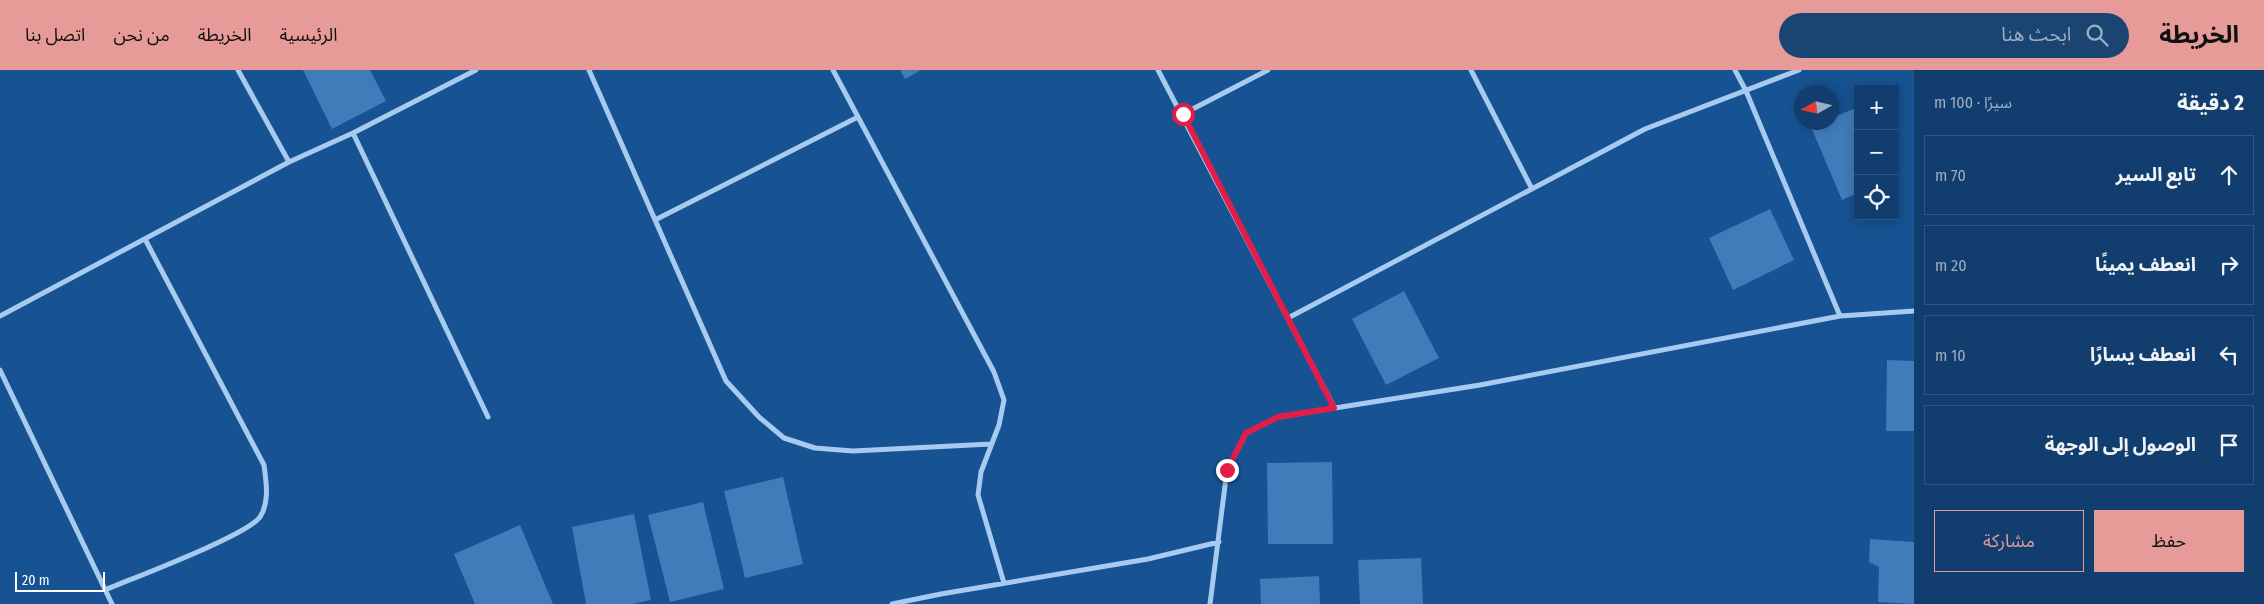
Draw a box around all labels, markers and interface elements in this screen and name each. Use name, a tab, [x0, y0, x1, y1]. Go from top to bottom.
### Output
search box	[1779, 13, 2129, 58]
icon: search	[2083, 21, 2111, 49]
text: الخريطة	[2159, 21, 2239, 49]
text: ابحث هنا	[2001, 23, 2071, 46]
text: اتصل بنا	[25, 24, 85, 46]
text: من نحن	[113, 24, 170, 46]
text: الخريطة	[198, 24, 252, 46]
text: الرئيسية	[280, 24, 337, 46]
north arrow	[1794, 85, 1839, 130]
map controls	[1854, 85, 1899, 220]
button: +	[1854, 85, 1899, 130]
text: 2 دقيقة	[2177, 90, 2244, 116]
text: سيرًا · 100 m	[1934, 93, 2012, 112]
route start	[1172, 103, 1195, 126]
button: −	[1854, 130, 1899, 175]
icon: ahead	[2215, 161, 2243, 189]
text: تابع السير	[2116, 163, 2196, 186]
text: 70 m	[1935, 166, 1966, 185]
button: locate	[1854, 175, 1899, 220]
icon: right	[2215, 251, 2243, 279]
text: انعطف يمينًا	[2095, 253, 2196, 276]
text: 20 m	[1935, 256, 1966, 275]
icon: left	[2215, 341, 2243, 369]
text: انعطف يسارًا	[2090, 343, 2196, 366]
text: 10 m	[1935, 346, 1966, 365]
icon: arrive	[2215, 431, 2243, 459]
text: الوصول إلى الوجهة	[2045, 433, 2196, 456]
route end	[1216, 459, 1239, 482]
button: مشاركة	[1934, 510, 2084, 572]
button: حفظ	[2094, 510, 2244, 572]
scale bar	[15, 569, 105, 592]
text: 20 m	[22, 572, 50, 589]

